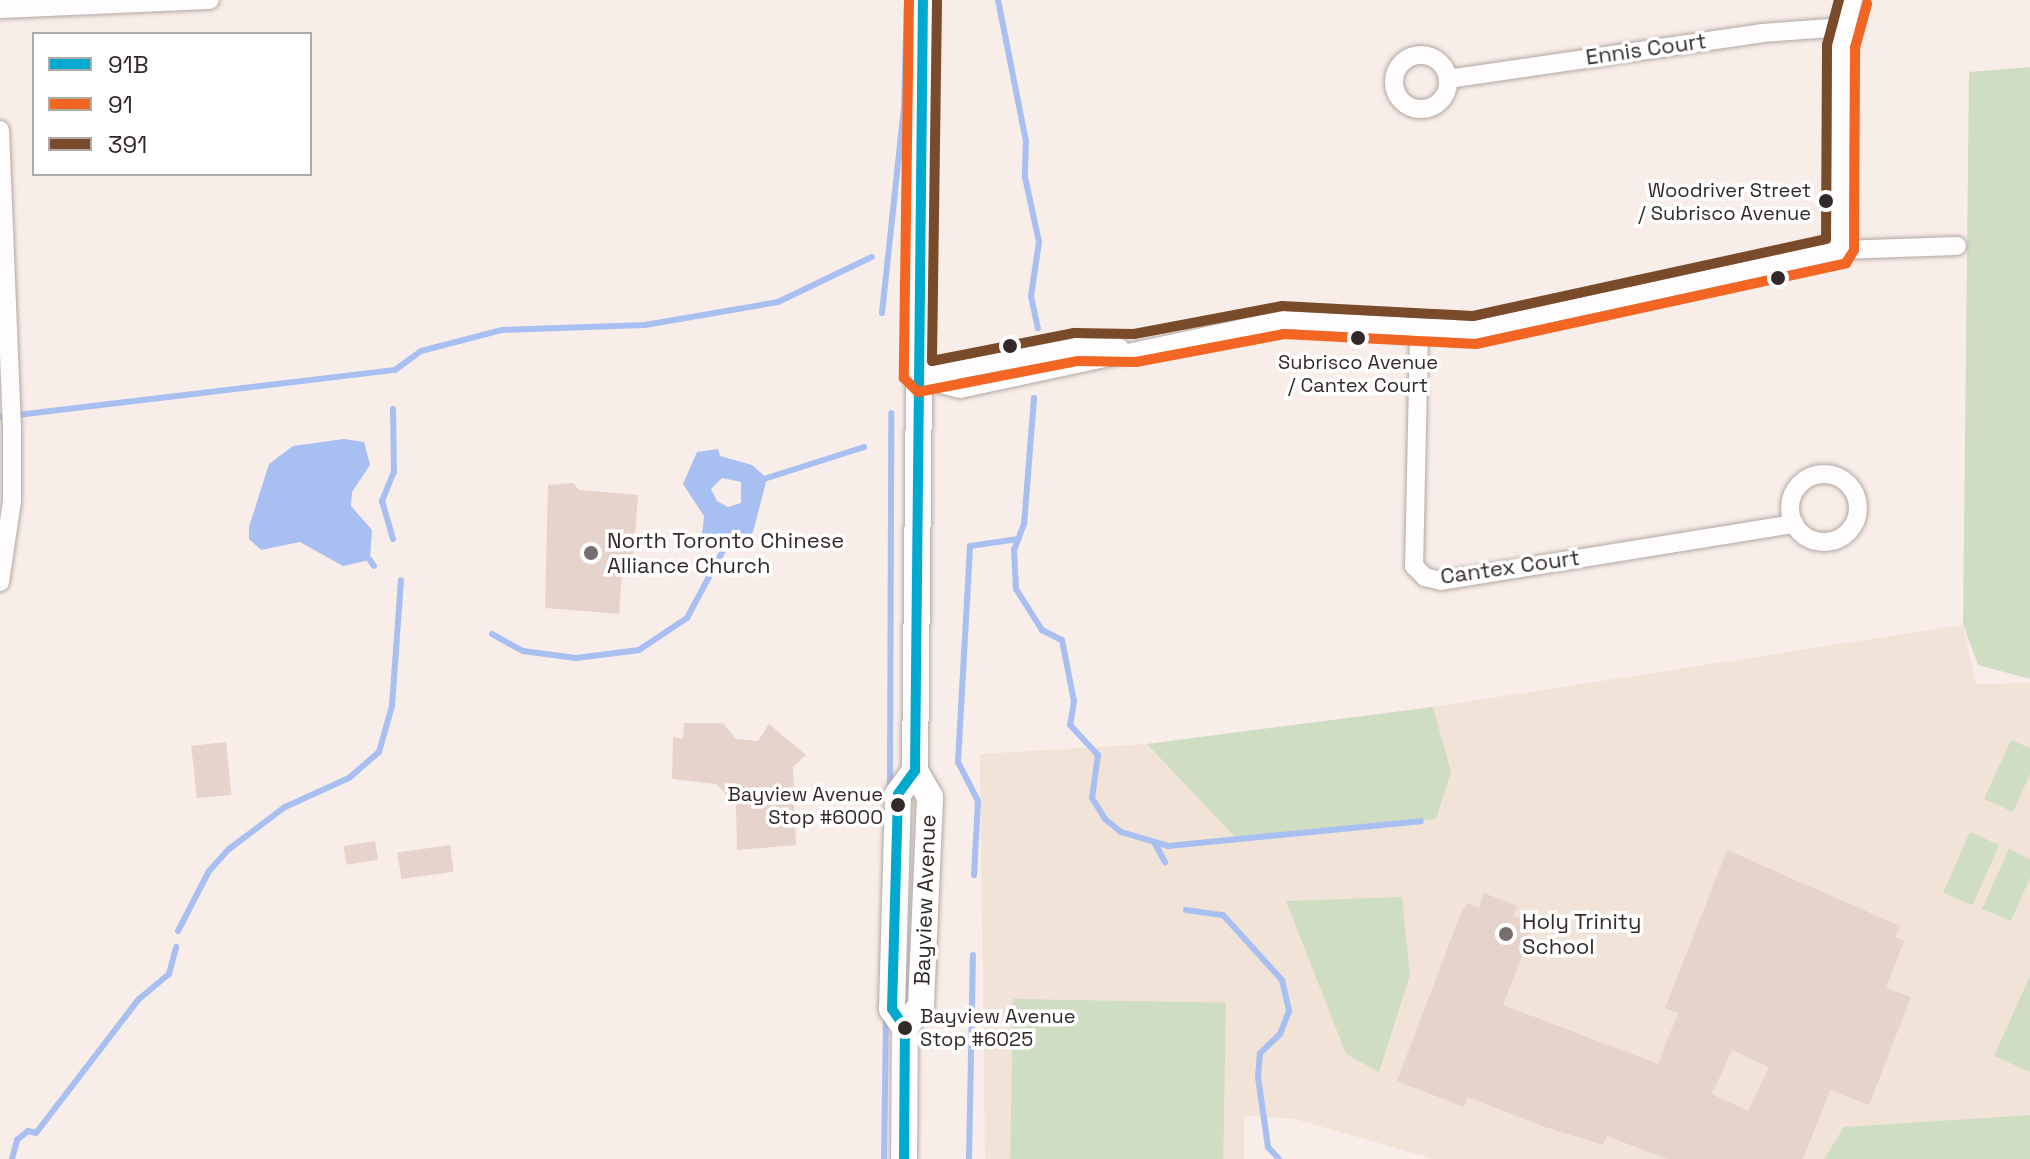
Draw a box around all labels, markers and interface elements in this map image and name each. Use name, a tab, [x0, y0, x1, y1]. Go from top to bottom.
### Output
street label: Ennis Court	[1584, 27, 1708, 71]
legend	[32, 32, 312, 176]
text: 91B	[108, 49, 149, 80]
text: 91	[108, 89, 133, 120]
text: 391	[108, 129, 147, 160]
place label: Woodriver Street / Subrisco Avenue	[1638, 178, 1811, 225]
marker: Woodriver Street / Subrisco Avenue	[1818, 193, 1834, 209]
unlabelled marker	[1770, 270, 1786, 286]
marker: Subrisco Avenue / Cantex Court	[1350, 330, 1366, 346]
unlabelled marker	[1002, 338, 1018, 354]
place label: Subrisco Avenue / Cantex Court	[1278, 350, 1438, 397]
place label: North Toronto Chinese Alliance Church	[607, 527, 845, 578]
marker: North Toronto Chinese Alliance Church	[582, 544, 600, 562]
street label: Cantex Court	[1439, 544, 1581, 590]
place label: Bayview Avenue Stop #6000	[727, 782, 883, 829]
marker: Bayview Avenue Stop #6000	[890, 797, 906, 813]
street label: Bayview Avenue	[909, 814, 941, 986]
place label: Holy Trinity School	[1522, 908, 1642, 960]
marker: Holy Trinity School	[1497, 925, 1515, 943]
place label: Bayview Avenue Stop #6025	[920, 1004, 1076, 1051]
marker: Bayview Avenue Stop #6025	[897, 1020, 913, 1036]

